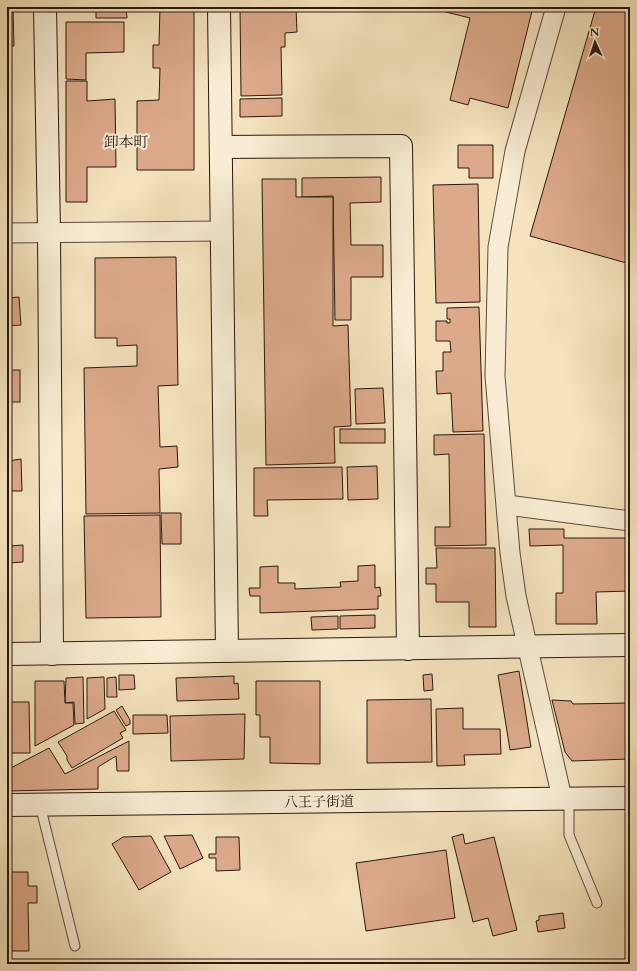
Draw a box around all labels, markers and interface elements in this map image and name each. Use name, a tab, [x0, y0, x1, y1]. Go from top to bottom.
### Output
north arrow	[575, 22, 615, 62]
text: N	[589, 25, 600, 40]
district label: 卸本町	[103, 132, 149, 152]
street label: 八王子街道	[284, 792, 354, 812]

